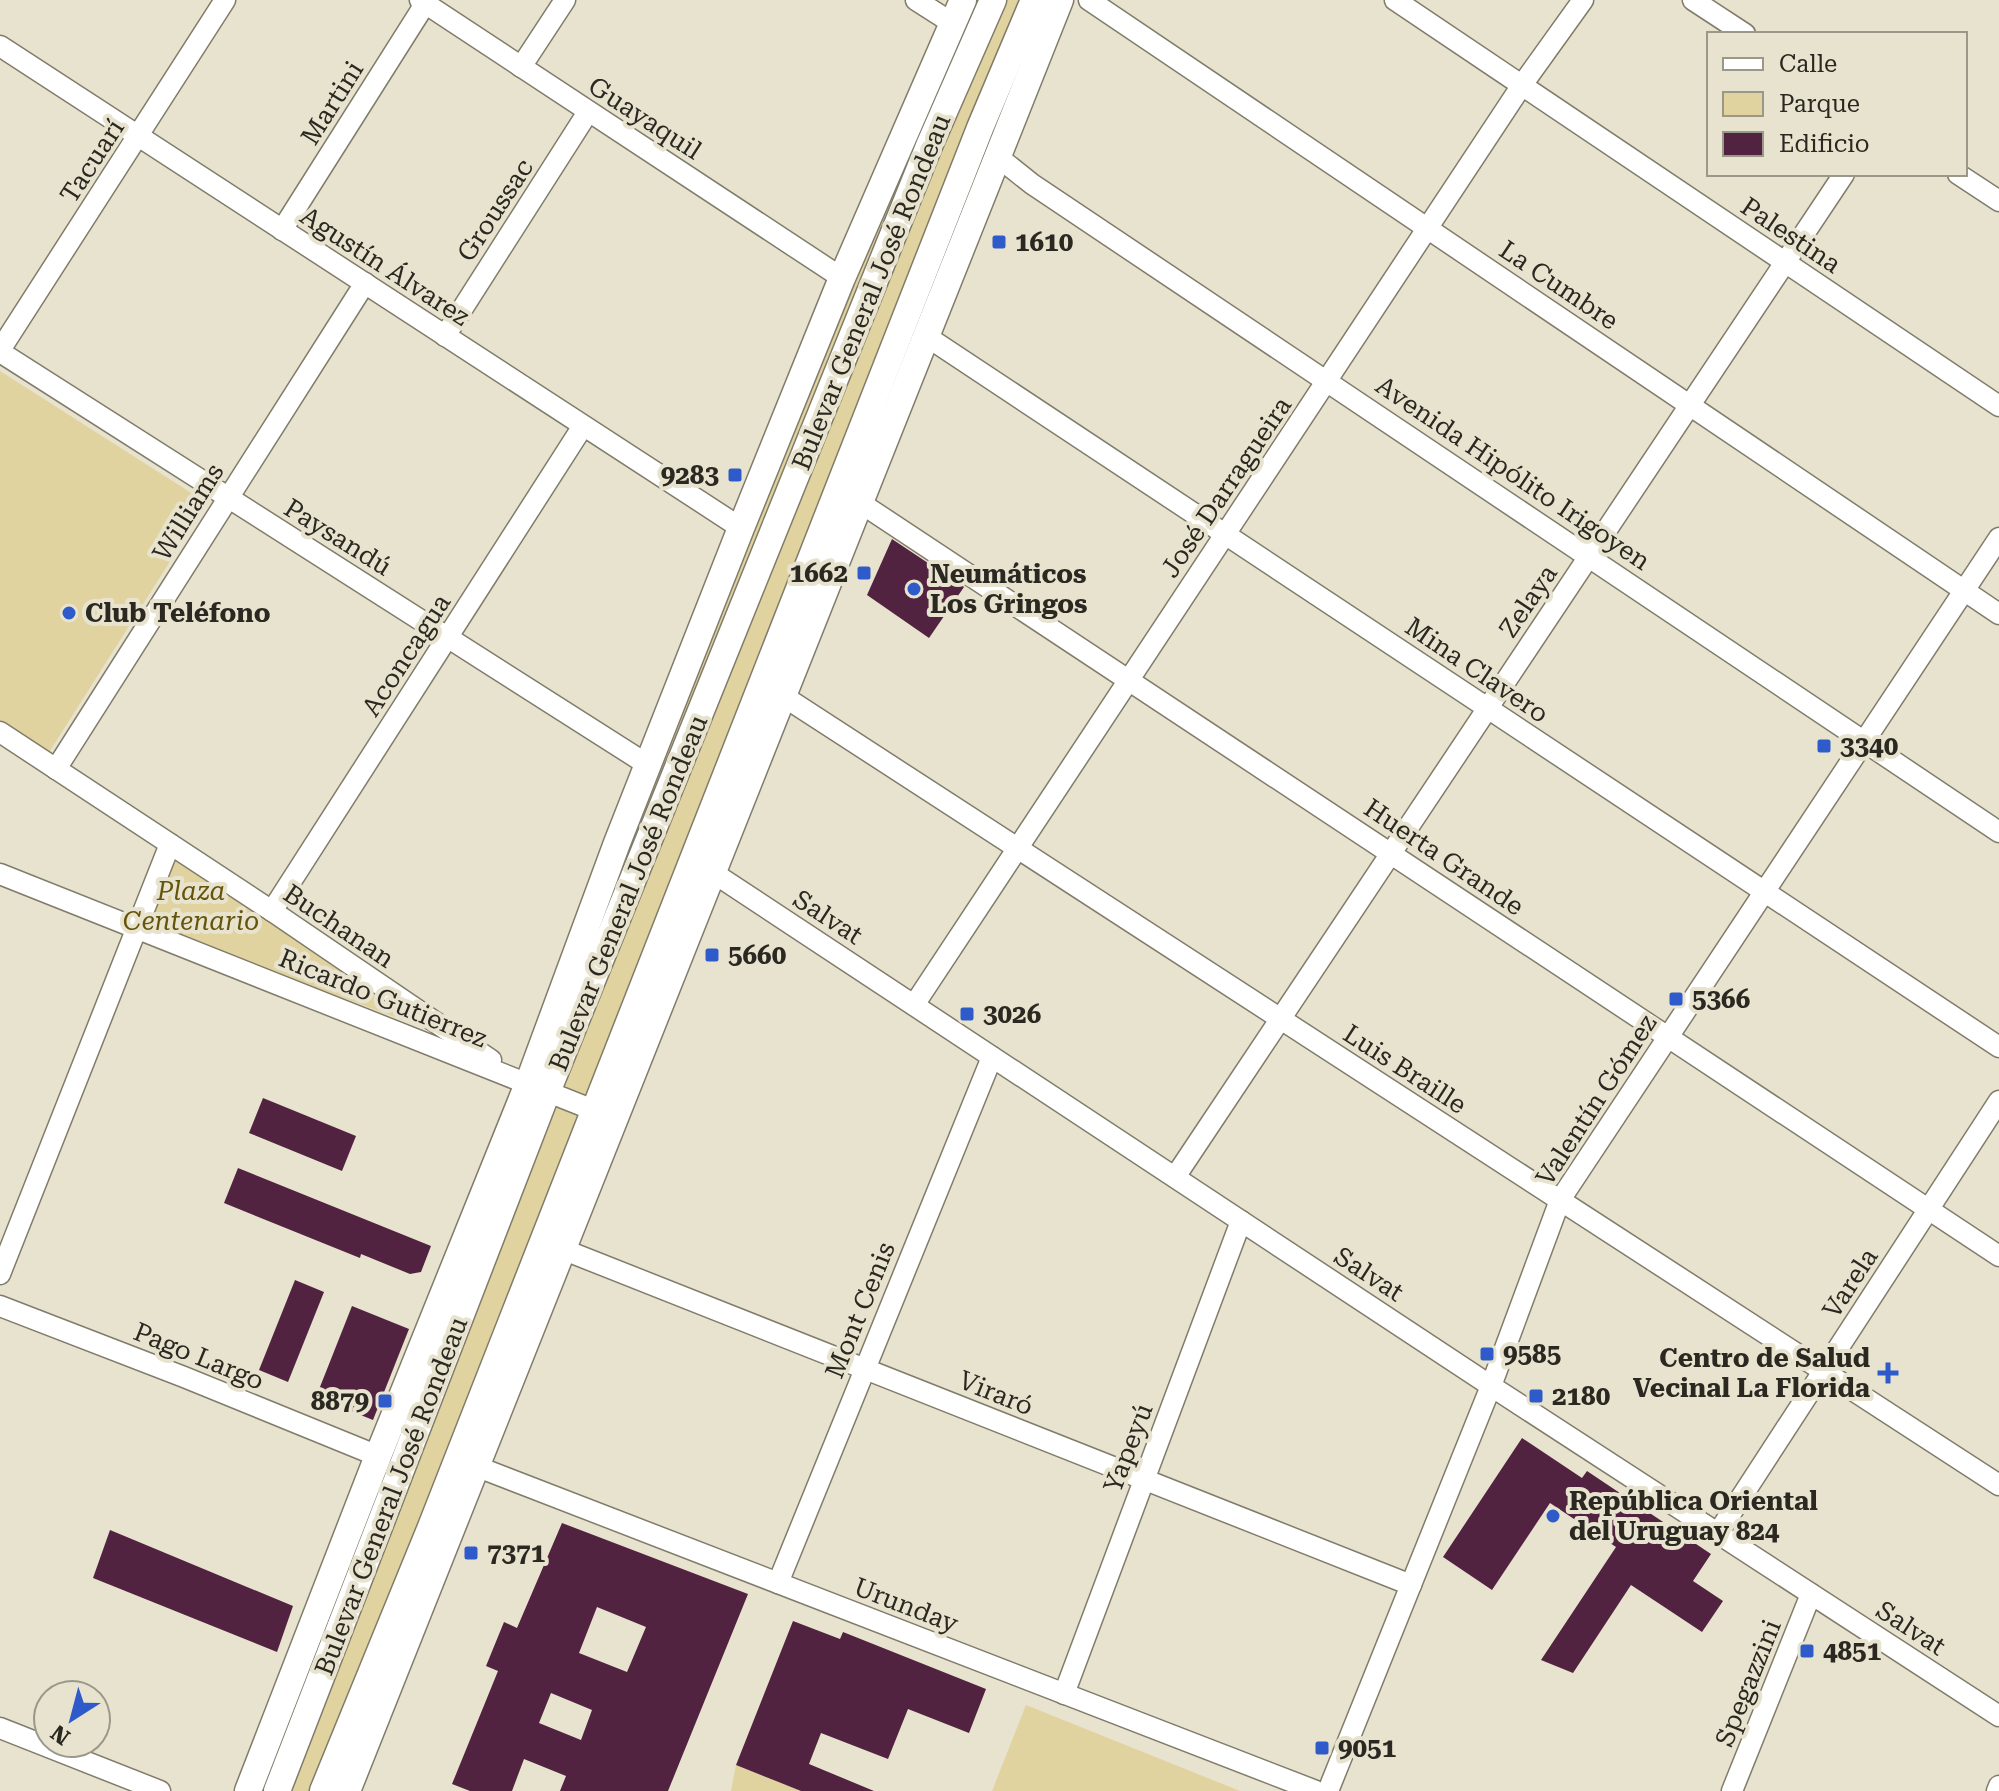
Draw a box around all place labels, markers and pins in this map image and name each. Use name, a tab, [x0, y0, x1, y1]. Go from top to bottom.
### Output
place label: 1610	[1015, 227, 1073, 257]
marker: 1610	[990, 233, 1008, 251]
place label: 9283	[661, 460, 719, 490]
marker: 9283	[726, 466, 744, 484]
place label: 1662	[790, 558, 848, 588]
place label: Neumáticos Los Gringos	[930, 559, 1087, 619]
marker: 1662	[855, 564, 873, 582]
marker: Neumáticos Los Gringos	[905, 580, 923, 598]
place label: Club Teléfono	[85, 598, 271, 628]
marker: Club Teléfono	[60, 604, 78, 622]
place label: 3340	[1840, 731, 1898, 761]
marker: 3340	[1815, 737, 1833, 755]
place label: 5660	[728, 940, 786, 970]
marker: 5660	[703, 946, 721, 964]
place label: 5366	[1692, 984, 1750, 1014]
marker: 5366	[1667, 990, 1685, 1008]
place label: 3026	[983, 999, 1041, 1029]
marker: 3026	[958, 1005, 976, 1023]
place label: 9585	[1503, 1339, 1561, 1369]
place label: Centro de Salud Vecinal La Florida	[1633, 1343, 1870, 1403]
marker: 9585	[1478, 1345, 1496, 1363]
marker: Centro de Salud Vecinal La Florida	[1877, 1362, 1899, 1384]
place label: 2180	[1552, 1381, 1610, 1411]
place label: 8879	[311, 1386, 369, 1416]
marker: 2180	[1527, 1387, 1545, 1405]
marker: 8879	[376, 1392, 394, 1410]
place label: República Oriental del Uruguay 824	[1569, 1486, 1818, 1546]
marker: República Oriental del Uruguay 824	[1544, 1507, 1562, 1525]
place label: 7371	[487, 1538, 545, 1568]
marker: 7371	[462, 1544, 480, 1562]
place label: 4851	[1823, 1636, 1881, 1666]
marker: 4851	[1798, 1642, 1816, 1660]
place label: 9051	[1338, 1733, 1396, 1763]
marker: 9051	[1313, 1739, 1331, 1757]

